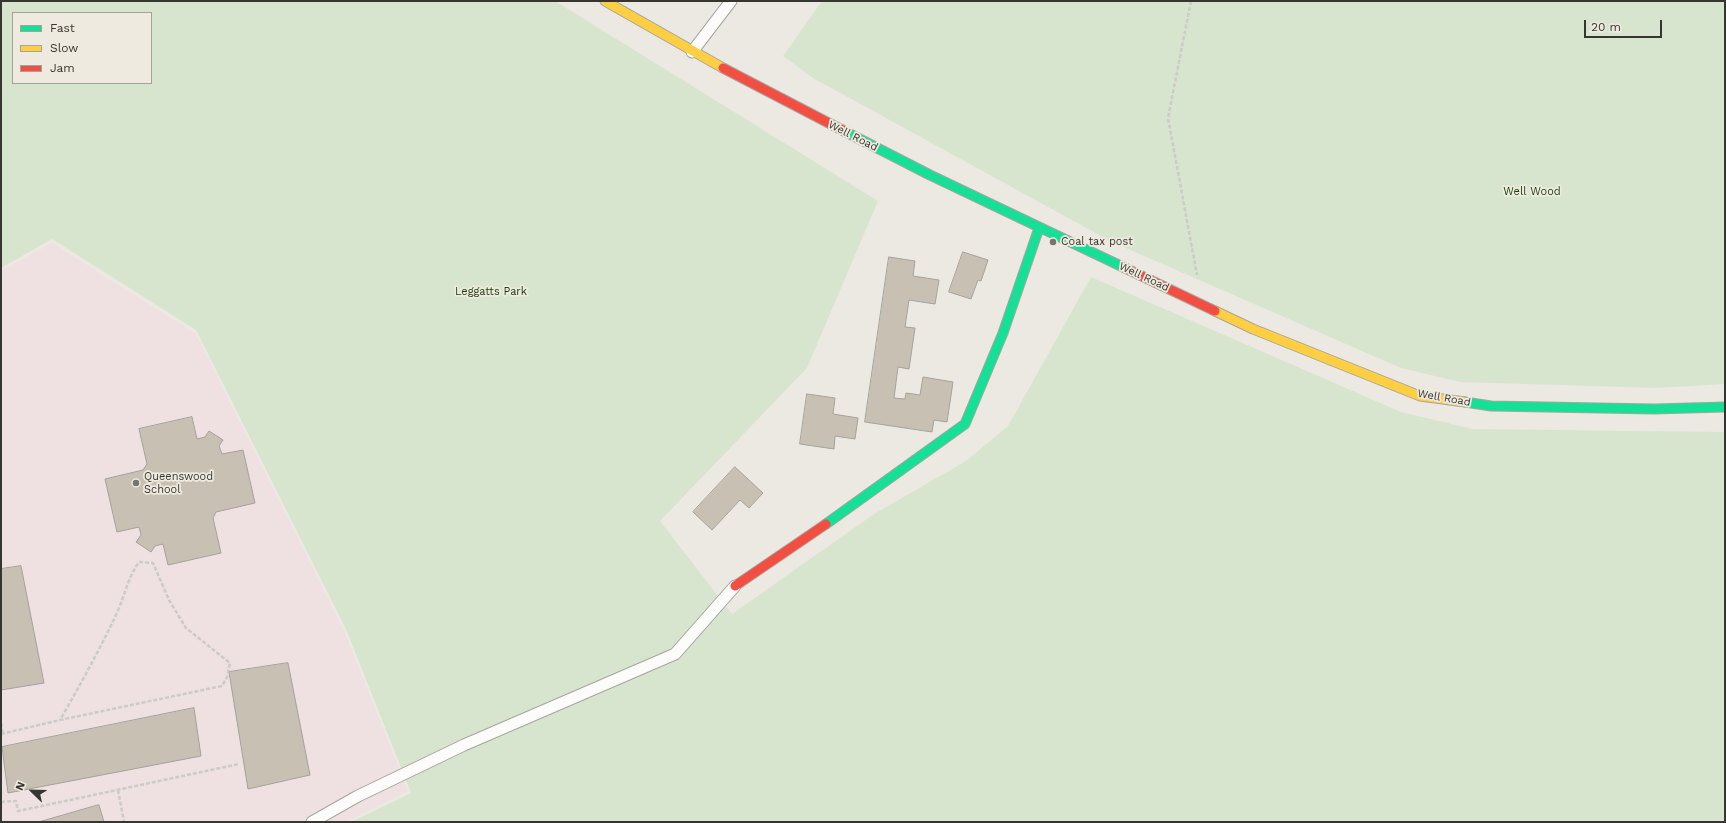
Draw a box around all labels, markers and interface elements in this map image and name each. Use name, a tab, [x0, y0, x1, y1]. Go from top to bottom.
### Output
legend	[12, 12, 152, 84]
scale bar	[1586, 12, 1664, 38]
text: 20 m	[1591, 20, 1621, 34]
text: Fast	[50, 21, 75, 35]
text: Slow	[50, 41, 78, 55]
text: Jam	[50, 61, 75, 75]
street label: Well Road	[826, 118, 880, 154]
park label: Well Wood	[1503, 185, 1561, 199]
place label: Coal tax post	[1061, 235, 1133, 249]
marker: Coal tax post	[1048, 237, 1058, 247]
street label: Well Road	[1117, 260, 1171, 294]
park label: Leggatts Park	[455, 285, 527, 299]
street label: Well Road	[1416, 387, 1472, 409]
place label: Queenswood School	[144, 470, 213, 496]
marker: Queenswood School	[131, 478, 141, 488]
north arrow	[12, 771, 52, 811]
text: N	[13, 780, 28, 792]

